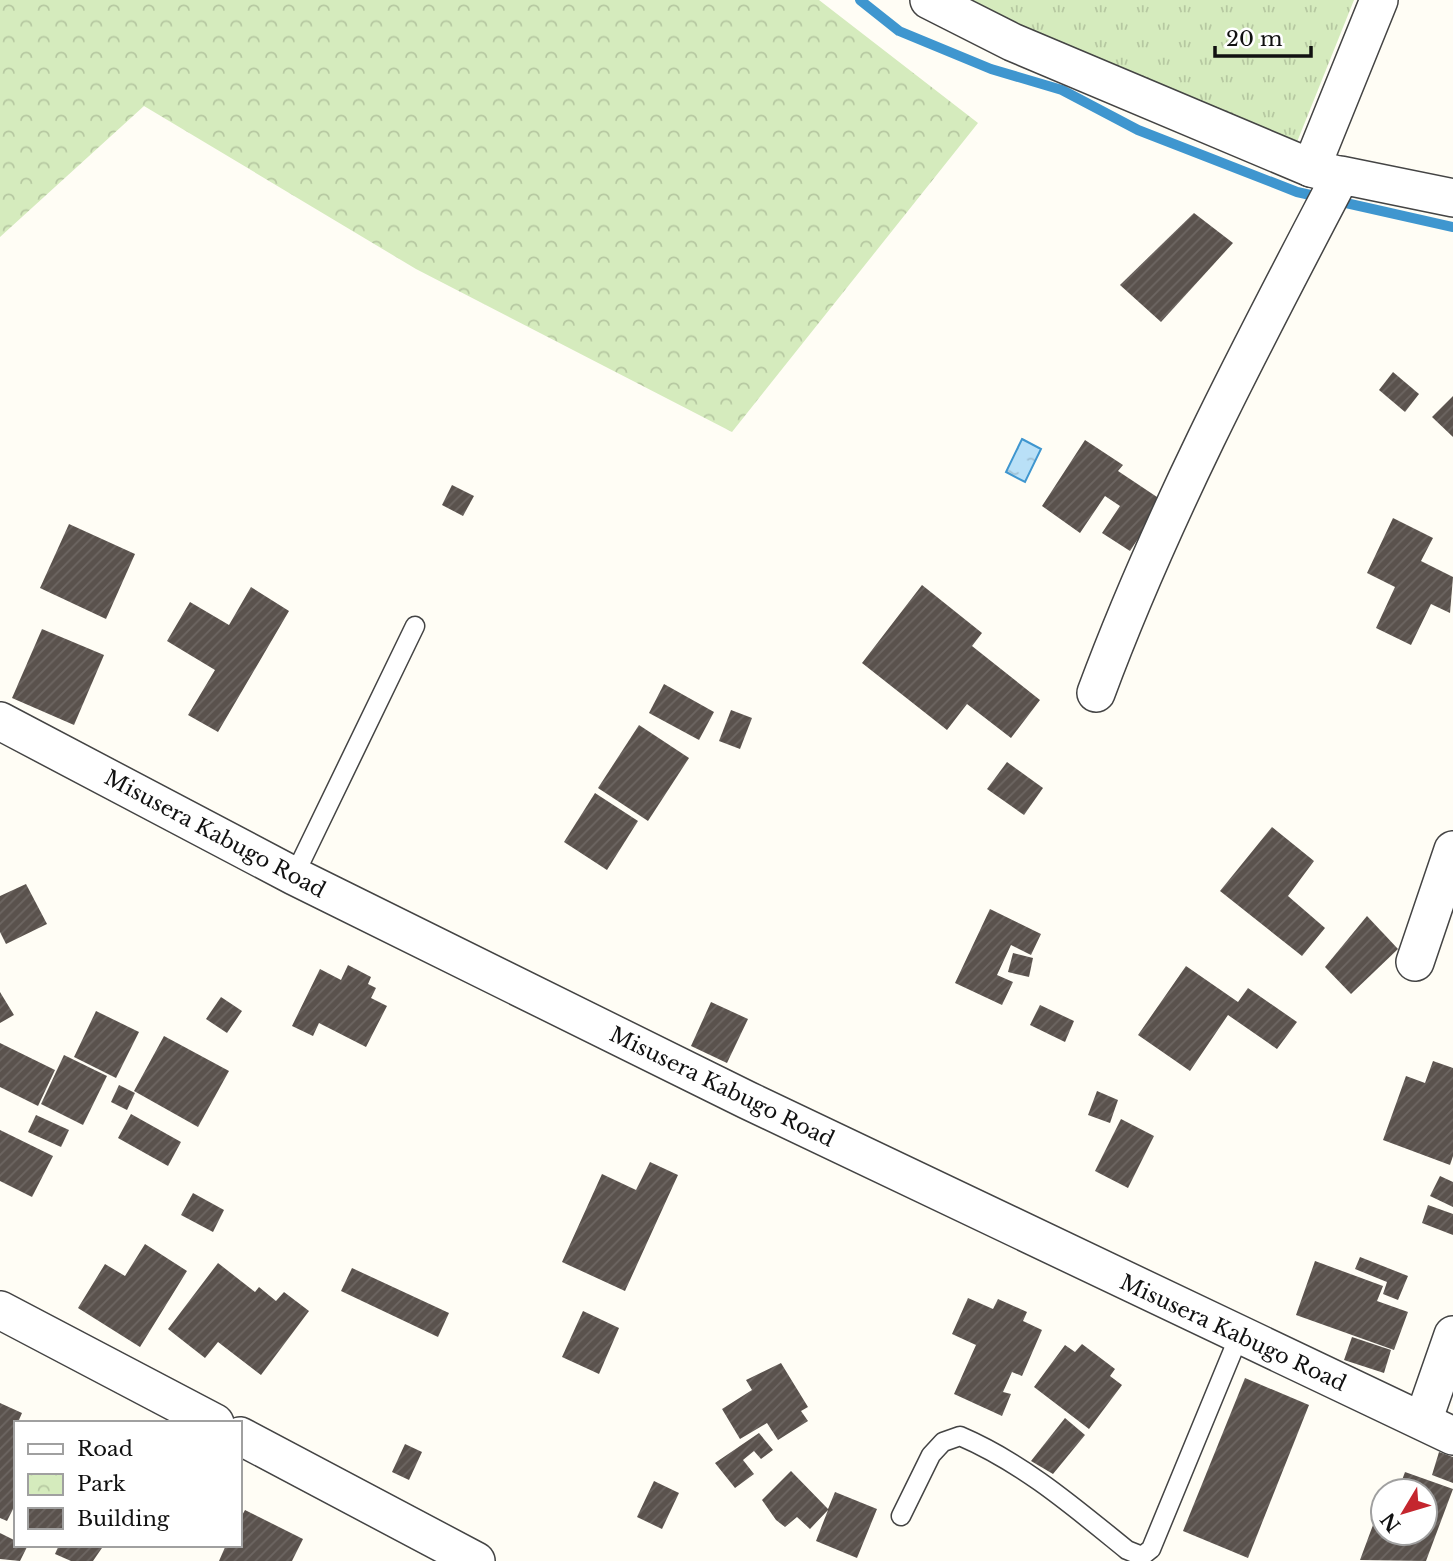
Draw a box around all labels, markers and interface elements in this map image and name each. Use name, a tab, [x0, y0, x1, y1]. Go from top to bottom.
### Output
scale bar	[1215, 14, 1311, 58]
text: 20 m	[1226, 26, 1283, 52]
street label: Misusera Kabugo Road	[100, 765, 330, 903]
street label: Misusera Kabugo Road	[605, 1021, 839, 1153]
street label: Misusera Kabugo Road	[1116, 1269, 1350, 1397]
legend	[14, 1421, 242, 1547]
text: Road	[77, 1436, 133, 1462]
text: Park	[77, 1471, 126, 1497]
north arrow	[1369, 1477, 1439, 1547]
text: Building	[77, 1506, 170, 1532]
text: N	[1376, 1508, 1406, 1536]

